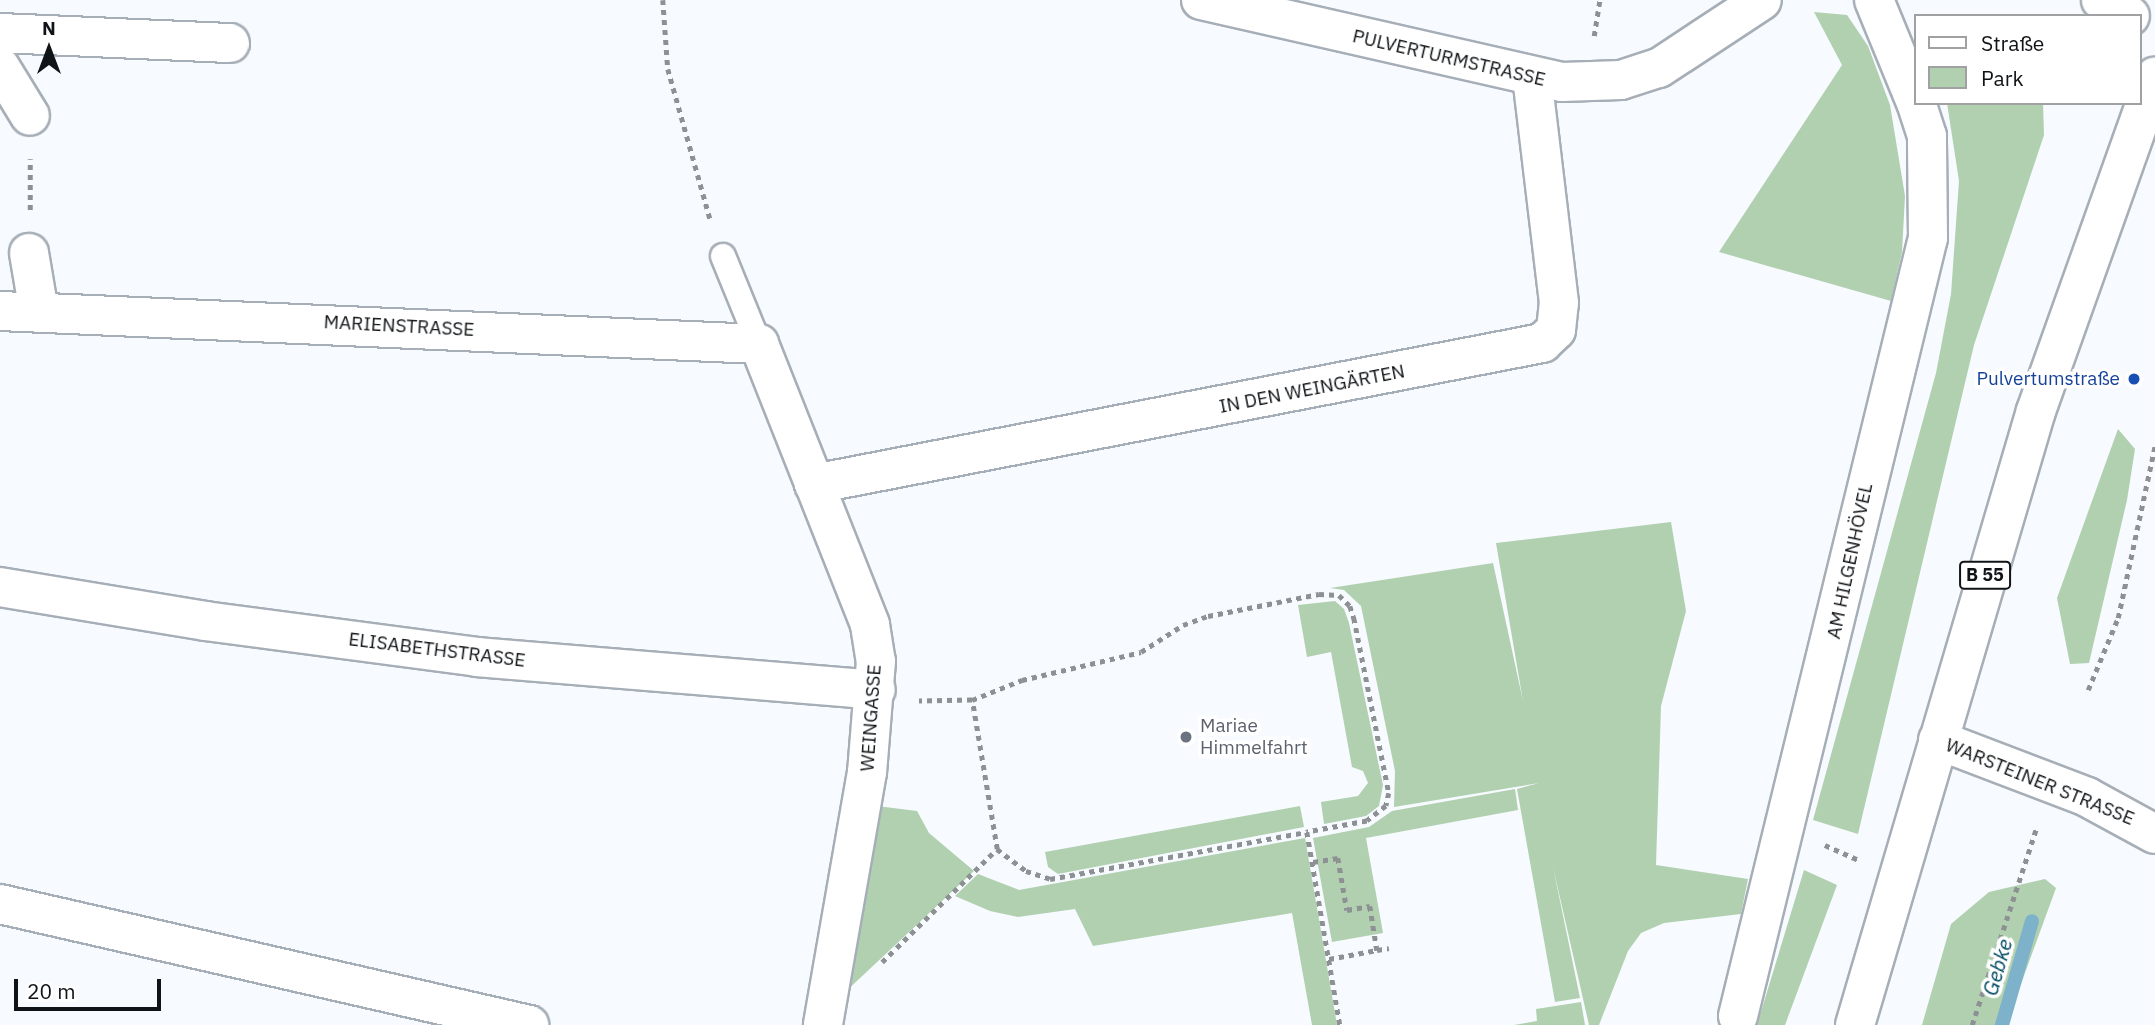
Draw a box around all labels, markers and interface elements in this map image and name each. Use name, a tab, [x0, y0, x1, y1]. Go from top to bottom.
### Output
north arrow	[14, 14, 84, 84]
legend	[1913, 14, 2141, 105]
text: N	[42, 16, 56, 40]
street label: PULVERTURMSTRASSE	[1350, 25, 1548, 91]
text: Straße	[1981, 29, 2044, 57]
text: Park	[1981, 64, 2024, 92]
street label: MARIENSTRASSE	[323, 311, 475, 341]
street label: IN DEN WEINGÄRTEN	[1217, 360, 1407, 418]
place label: Pulvertumstraße	[1977, 368, 2120, 390]
marker: Pulvertumstraße	[2126, 371, 2142, 387]
street label: AM HILGENHÖVEL	[1822, 481, 1878, 641]
road number: B 55	[1959, 560, 2011, 590]
street label: ELISABETHSTRASSE	[347, 628, 527, 672]
street label: WEINGASSE	[856, 664, 886, 772]
place label: Mariae Himmelfahrt	[1200, 715, 1308, 759]
marker: Mariae Himmelfahrt	[1178, 729, 1194, 745]
street label: WARSTEINER STRASSE	[1942, 734, 2138, 830]
water label: Gebke	[1977, 936, 2017, 998]
scale bar	[18, 965, 164, 1009]
text: 20 m	[27, 977, 76, 1005]

